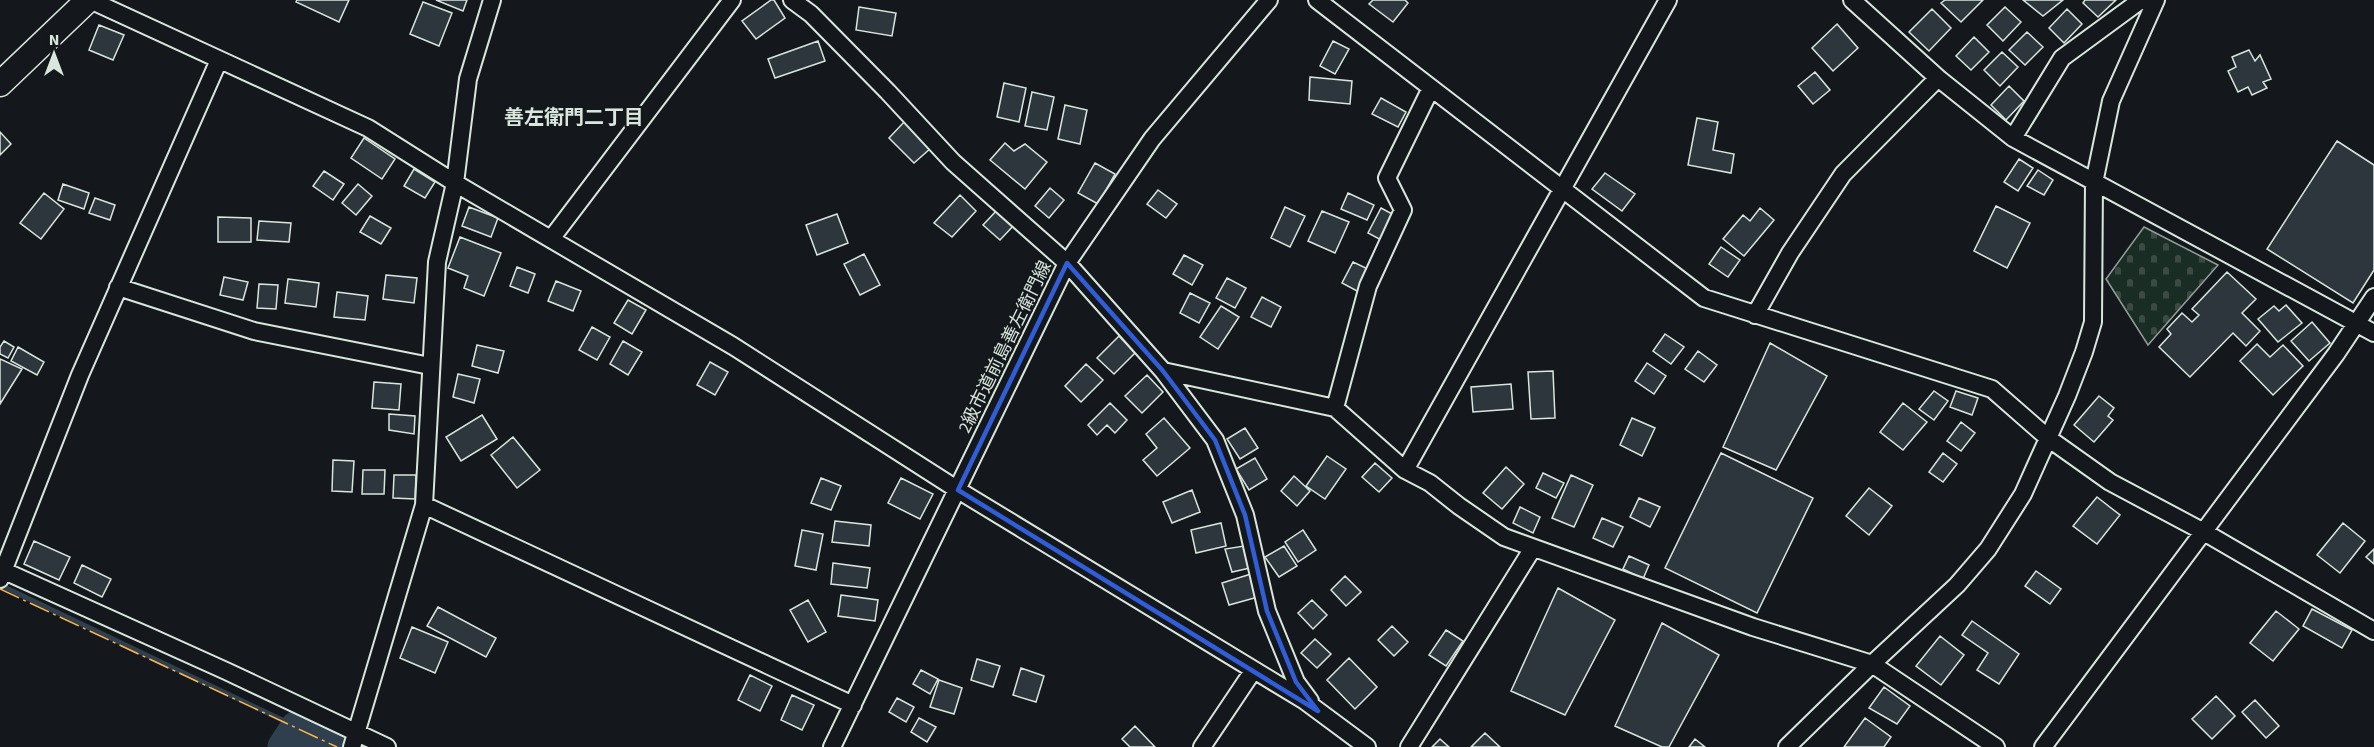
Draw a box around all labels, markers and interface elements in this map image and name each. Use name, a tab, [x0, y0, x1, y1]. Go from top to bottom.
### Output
north arrow	[24, 24, 84, 84]
text: N	[49, 29, 59, 51]
district label: 善左衛門二丁目	[504, 104, 644, 132]
street label: 2級市道前島善左衛門線	[952, 257, 1058, 437]

